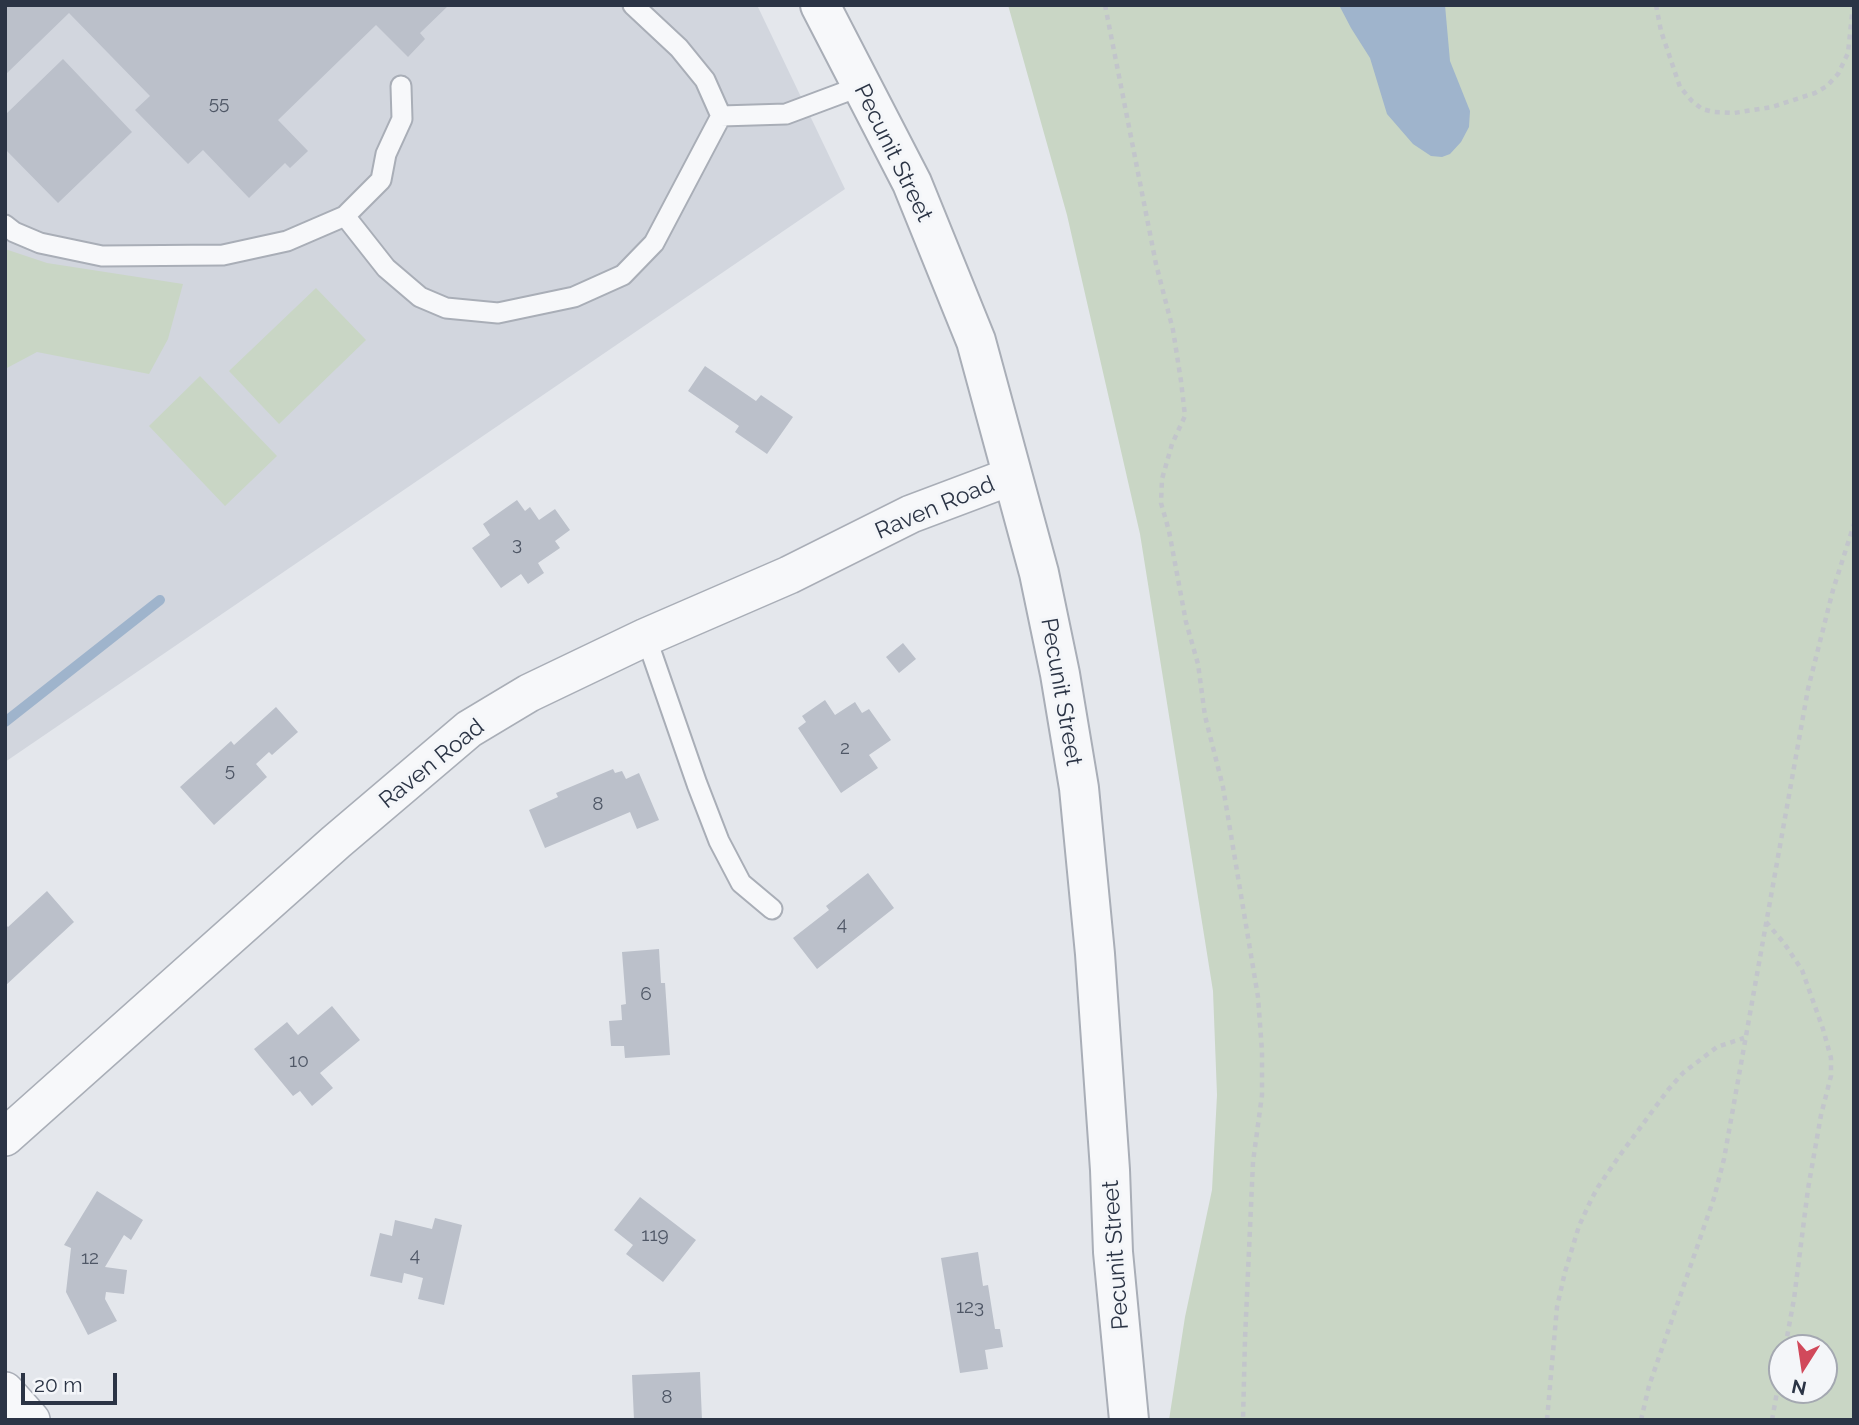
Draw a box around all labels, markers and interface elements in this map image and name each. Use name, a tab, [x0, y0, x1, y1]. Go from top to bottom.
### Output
street label: Pecunit Street	[848, 80, 938, 226]
house number: 55	[209, 92, 229, 114]
street label: Raven Road	[871, 471, 999, 545]
house number: 3	[512, 533, 522, 555]
street label: Pecunit Street	[1034, 616, 1088, 768]
street label: Raven Road	[374, 713, 490, 815]
house number: 2	[840, 737, 850, 759]
house number: 5	[225, 759, 235, 781]
house number: 8	[592, 793, 604, 815]
house number: 4	[837, 913, 847, 935]
house number: 6	[640, 983, 652, 1005]
house number: 10	[289, 1050, 309, 1072]
street label: Pecunit Street	[1097, 1179, 1135, 1331]
house number: 119	[641, 1224, 669, 1246]
house number: 4	[410, 1244, 420, 1266]
house number: 12	[81, 1247, 99, 1269]
house number: 123	[956, 1296, 984, 1318]
north arrow	[1768, 1334, 1838, 1404]
scale bar	[24, 1358, 121, 1402]
text: 20 m	[34, 1372, 82, 1397]
text: N	[1790, 1375, 1808, 1400]
house number: 8	[661, 1386, 673, 1408]

